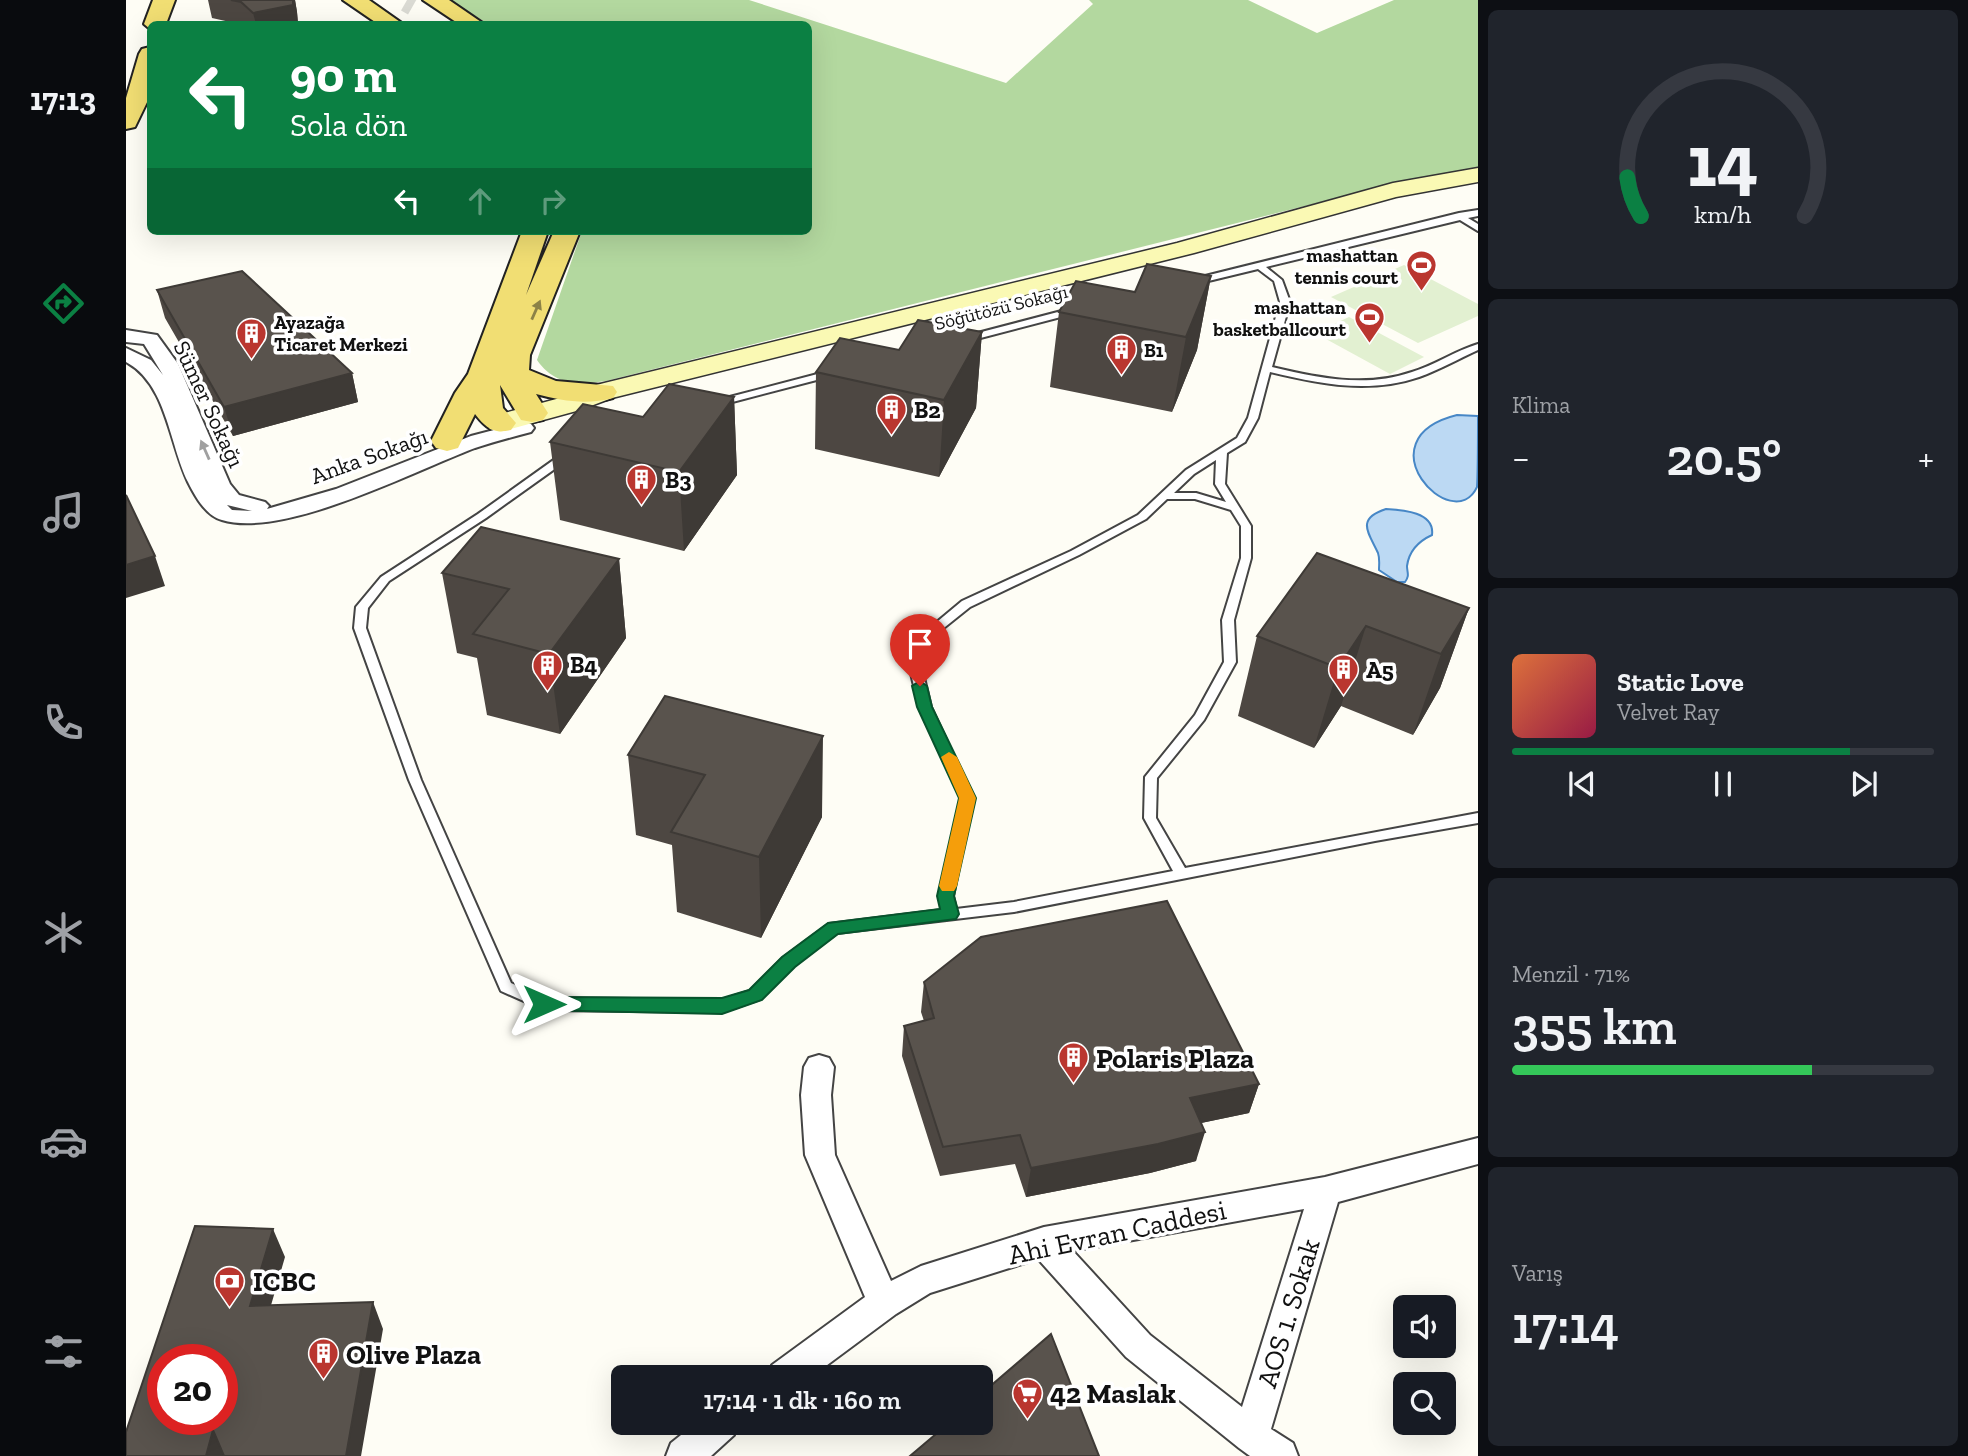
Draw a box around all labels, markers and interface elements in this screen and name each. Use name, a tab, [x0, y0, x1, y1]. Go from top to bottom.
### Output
text: 90 m	[290, 46, 397, 105]
icon: left	[175, 49, 266, 140]
text: 17:13	[30, 80, 96, 118]
text: Sola dön	[290, 106, 407, 144]
text: 14	[1688, 117, 1758, 205]
icon: left	[388, 182, 426, 220]
icon: ahead	[461, 182, 499, 220]
icon: right	[534, 182, 572, 220]
text: km/h	[1694, 198, 1752, 228]
place label: mashattan tennis court	[1295, 244, 1399, 289]
sports icon: mashattan tennis court	[1404, 249, 1438, 293]
icon: directions	[39, 279, 88, 328]
street label: Söğütözü Sokağı	[932, 280, 1070, 335]
place label: mashattan basketballcourt	[1212, 296, 1347, 341]
one-way arrow	[530, 300, 542, 320]
sports icon: mashattan basketballcourt	[1352, 301, 1386, 345]
place label: Ayazağa Ticaret Merkezi	[274, 311, 408, 356]
building icon: Ayazağa Ticaret Merkezi	[234, 316, 268, 360]
building icon: B1	[1104, 333, 1138, 377]
street label: Sümer Sokağı	[167, 336, 251, 472]
place label: B1	[1144, 339, 1164, 362]
text: Klima	[1512, 391, 1570, 419]
building icon: B2	[874, 393, 908, 437]
place label: B2	[914, 396, 941, 424]
street label: Anka Sokağı	[307, 422, 431, 490]
text: 20.5°	[1666, 426, 1782, 488]
text: −	[1512, 435, 1530, 481]
text: +	[1918, 435, 1934, 481]
one-way arrow	[199, 439, 210, 460]
building icon: B3	[625, 463, 659, 507]
place label: B3	[665, 466, 692, 494]
icon: music	[39, 488, 88, 537]
pin	[890, 614, 950, 686]
icon: arrive	[901, 625, 939, 663]
building icon: B4	[530, 648, 564, 692]
place label: B4	[570, 651, 597, 679]
building icon: A5	[1326, 653, 1360, 697]
place label: A5	[1366, 656, 1394, 684]
text: Static Love	[1617, 666, 1744, 698]
icon: phone	[39, 698, 88, 747]
text: Velvet Ray	[1617, 698, 1719, 726]
icon: previous	[1563, 765, 1601, 803]
icon: pause	[1704, 765, 1742, 803]
icon: next	[1845, 765, 1883, 803]
icon: climate	[39, 908, 88, 957]
text: Menzil · 71%	[1512, 960, 1630, 988]
position arrow	[507, 967, 581, 1041]
text: 355 km	[1512, 995, 1677, 1057]
building icon: Polaris Plaza	[1056, 1041, 1090, 1085]
place label: Polaris Plaza	[1096, 1042, 1254, 1075]
icon: car	[39, 1117, 88, 1166]
street label: Ahi Evran Caddesi	[1005, 1193, 1229, 1272]
street label: AOS 1. Sokak	[1250, 1234, 1327, 1392]
text: Varış	[1512, 1259, 1563, 1287]
bank icon: ICBC	[213, 1264, 247, 1308]
place label: ICBC	[253, 1265, 316, 1298]
text: 17:14	[1512, 1294, 1619, 1356]
map controls	[1393, 1295, 1456, 1435]
button: sound	[1393, 1295, 1456, 1358]
icon: filters	[39, 1327, 88, 1376]
building icon: Olive Plaza	[306, 1337, 340, 1381]
place label: Olive Plaza	[346, 1338, 481, 1371]
speed limit sign: 20	[147, 1344, 238, 1435]
button: search	[1393, 1372, 1456, 1435]
supermarket icon: 42 Maslak	[1010, 1376, 1044, 1420]
place label: 42 Maslak	[1050, 1377, 1176, 1410]
text: 17:14 · 1 dk · 160 m	[703, 1384, 901, 1416]

